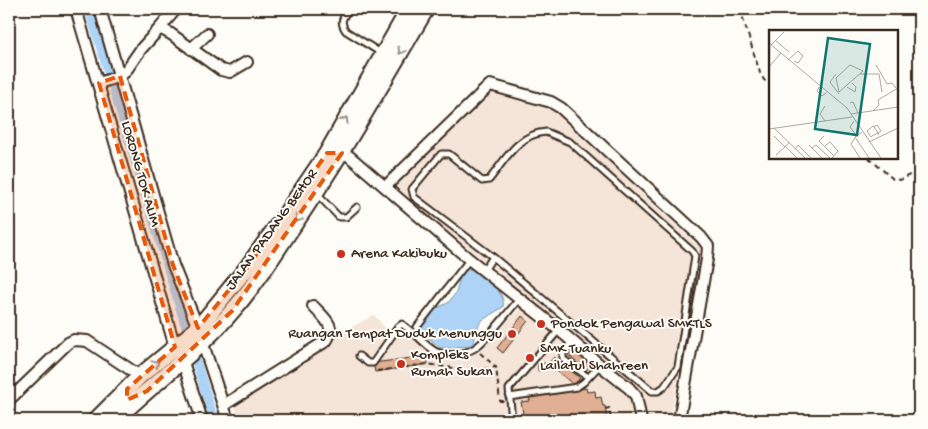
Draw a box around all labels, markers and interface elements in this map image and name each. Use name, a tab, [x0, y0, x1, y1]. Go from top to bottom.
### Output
inset map	[769, 30, 898, 159]
one-way arrow	[398, 45, 408, 54]
one-way arrow	[339, 116, 349, 125]
street label: LORONG TOK ALIM	[116, 119, 164, 230]
street label: JALAN PADANG BEHOR	[222, 165, 323, 294]
one-way arrow	[295, 213, 304, 223]
place label: Arena Kakibuku	[351, 245, 447, 263]
marker: Arena Kakibuku	[335, 248, 347, 260]
place label: Pondok Pengawal SMKTLS	[550, 315, 712, 333]
marker: Pondok Pengawal SMKTLS	[535, 318, 547, 330]
place label: Ruangan Tempat Duduk Menunggu	[288, 325, 502, 343]
marker: Ruangan Tempat Duduk Menunggu	[506, 328, 518, 340]
place label: SMK Tuanku Lailatul Shahreen	[540, 340, 648, 375]
place label: Kompleks Rumah Sukan	[411, 346, 493, 381]
marker: SMK Tuanku Lailatul Shahreen	[524, 352, 536, 364]
marker: Kompleks Rumah Sukan	[395, 358, 407, 370]
one-way arrow	[151, 359, 160, 368]

